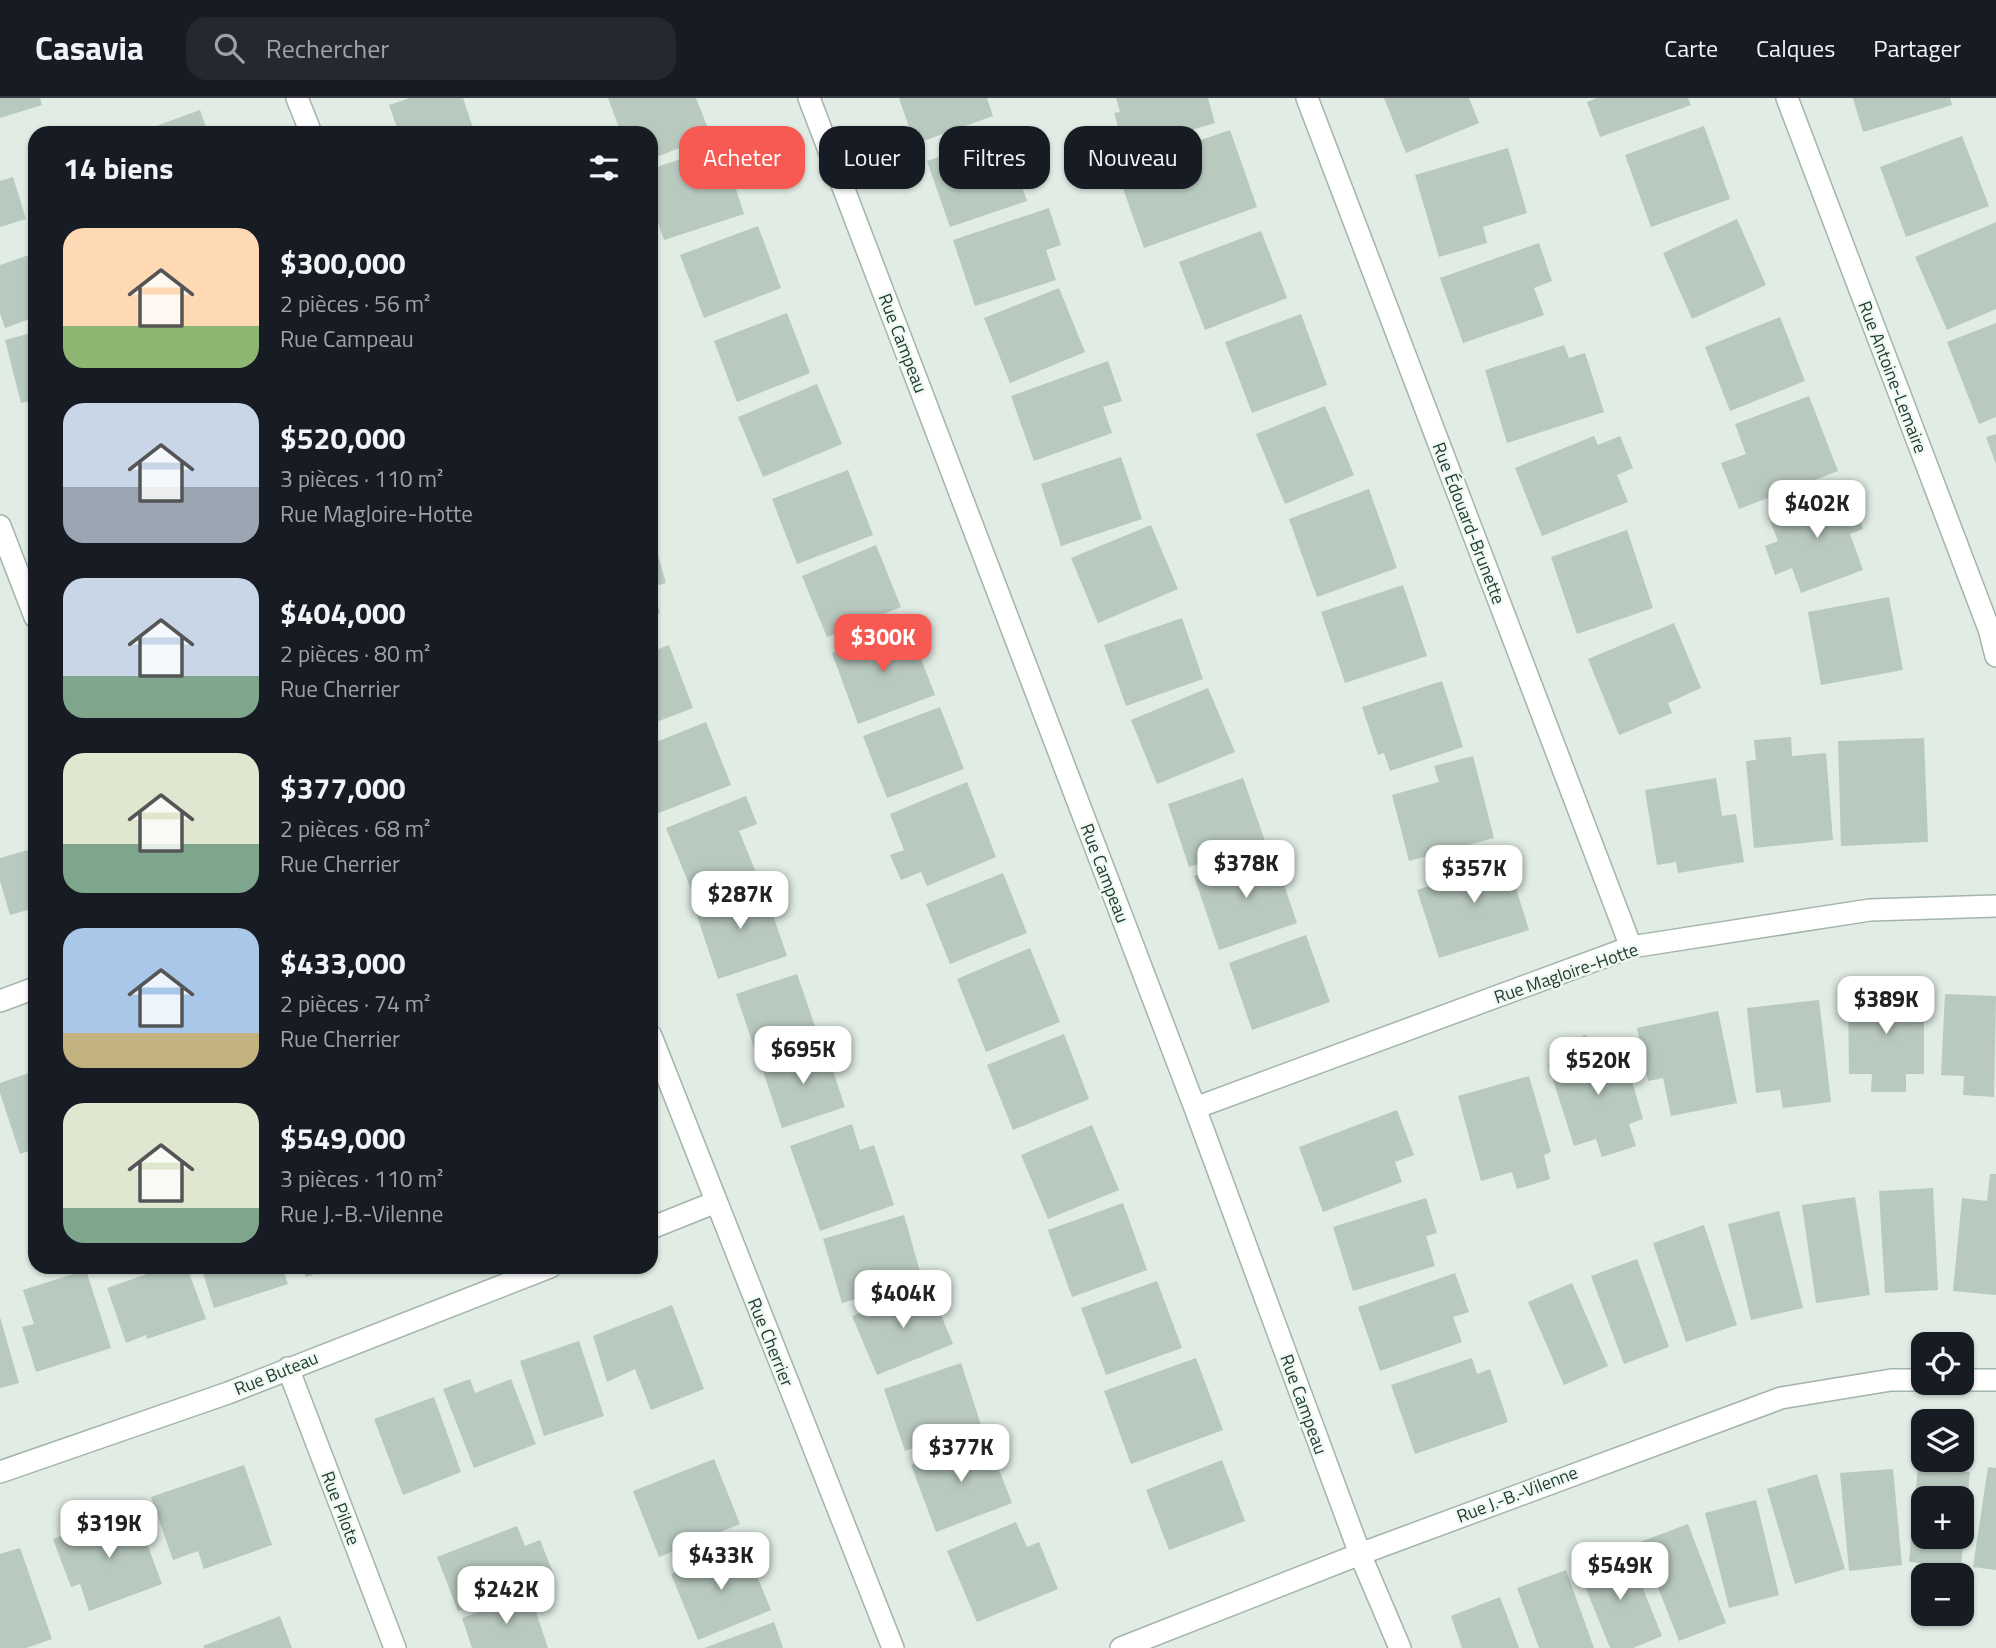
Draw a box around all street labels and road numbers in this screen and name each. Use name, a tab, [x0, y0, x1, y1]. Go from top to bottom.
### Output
street label: Rue Campeau	[872, 289, 934, 397]
street label: Rue Antoine-Lemaire	[1852, 297, 1934, 457]
street label: Rue Édouard-Brunette	[1426, 438, 1512, 608]
street label: Rue Campeau	[1074, 819, 1136, 927]
street label: Rue Magloire-Hotte	[1490, 936, 1642, 1010]
street label: Rue Cherrier	[741, 1293, 801, 1391]
street label: Rue Buteau	[230, 1344, 322, 1402]
street label: Rue Campeau	[1273, 1350, 1335, 1458]
street label: Rue J.-B.-Vilenne	[1453, 1459, 1581, 1529]
street label: Rue Pilote	[315, 1467, 367, 1549]

